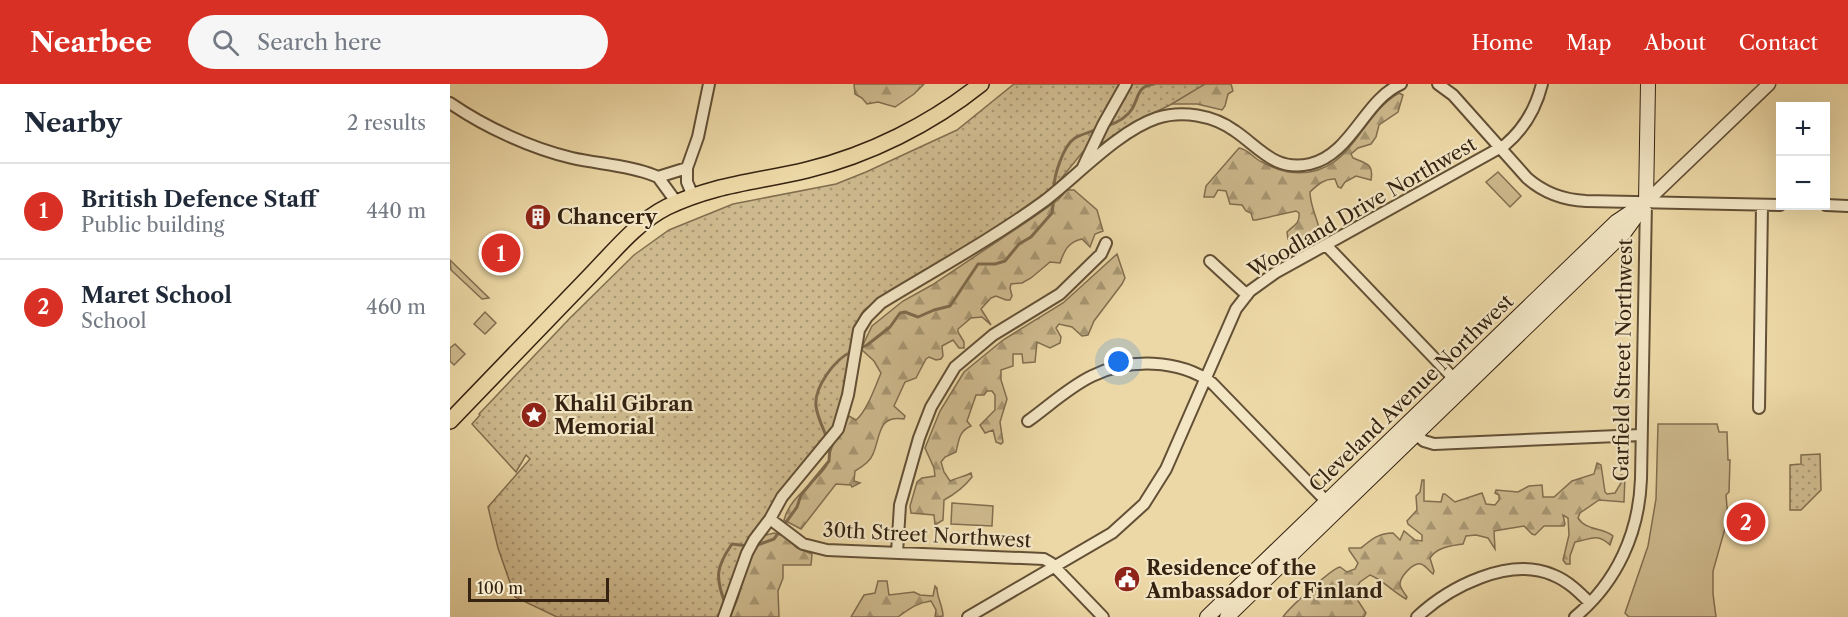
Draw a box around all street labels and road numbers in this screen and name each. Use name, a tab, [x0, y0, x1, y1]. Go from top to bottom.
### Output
street label: Woodland Drive Northwest	[1243, 132, 1480, 283]
street label: Garfield Street Northwest	[1609, 238, 1637, 482]
street label: Cleveland Avenue Northwest	[1304, 289, 1518, 497]
street label: 30th Street Northwest	[822, 518, 1032, 552]

